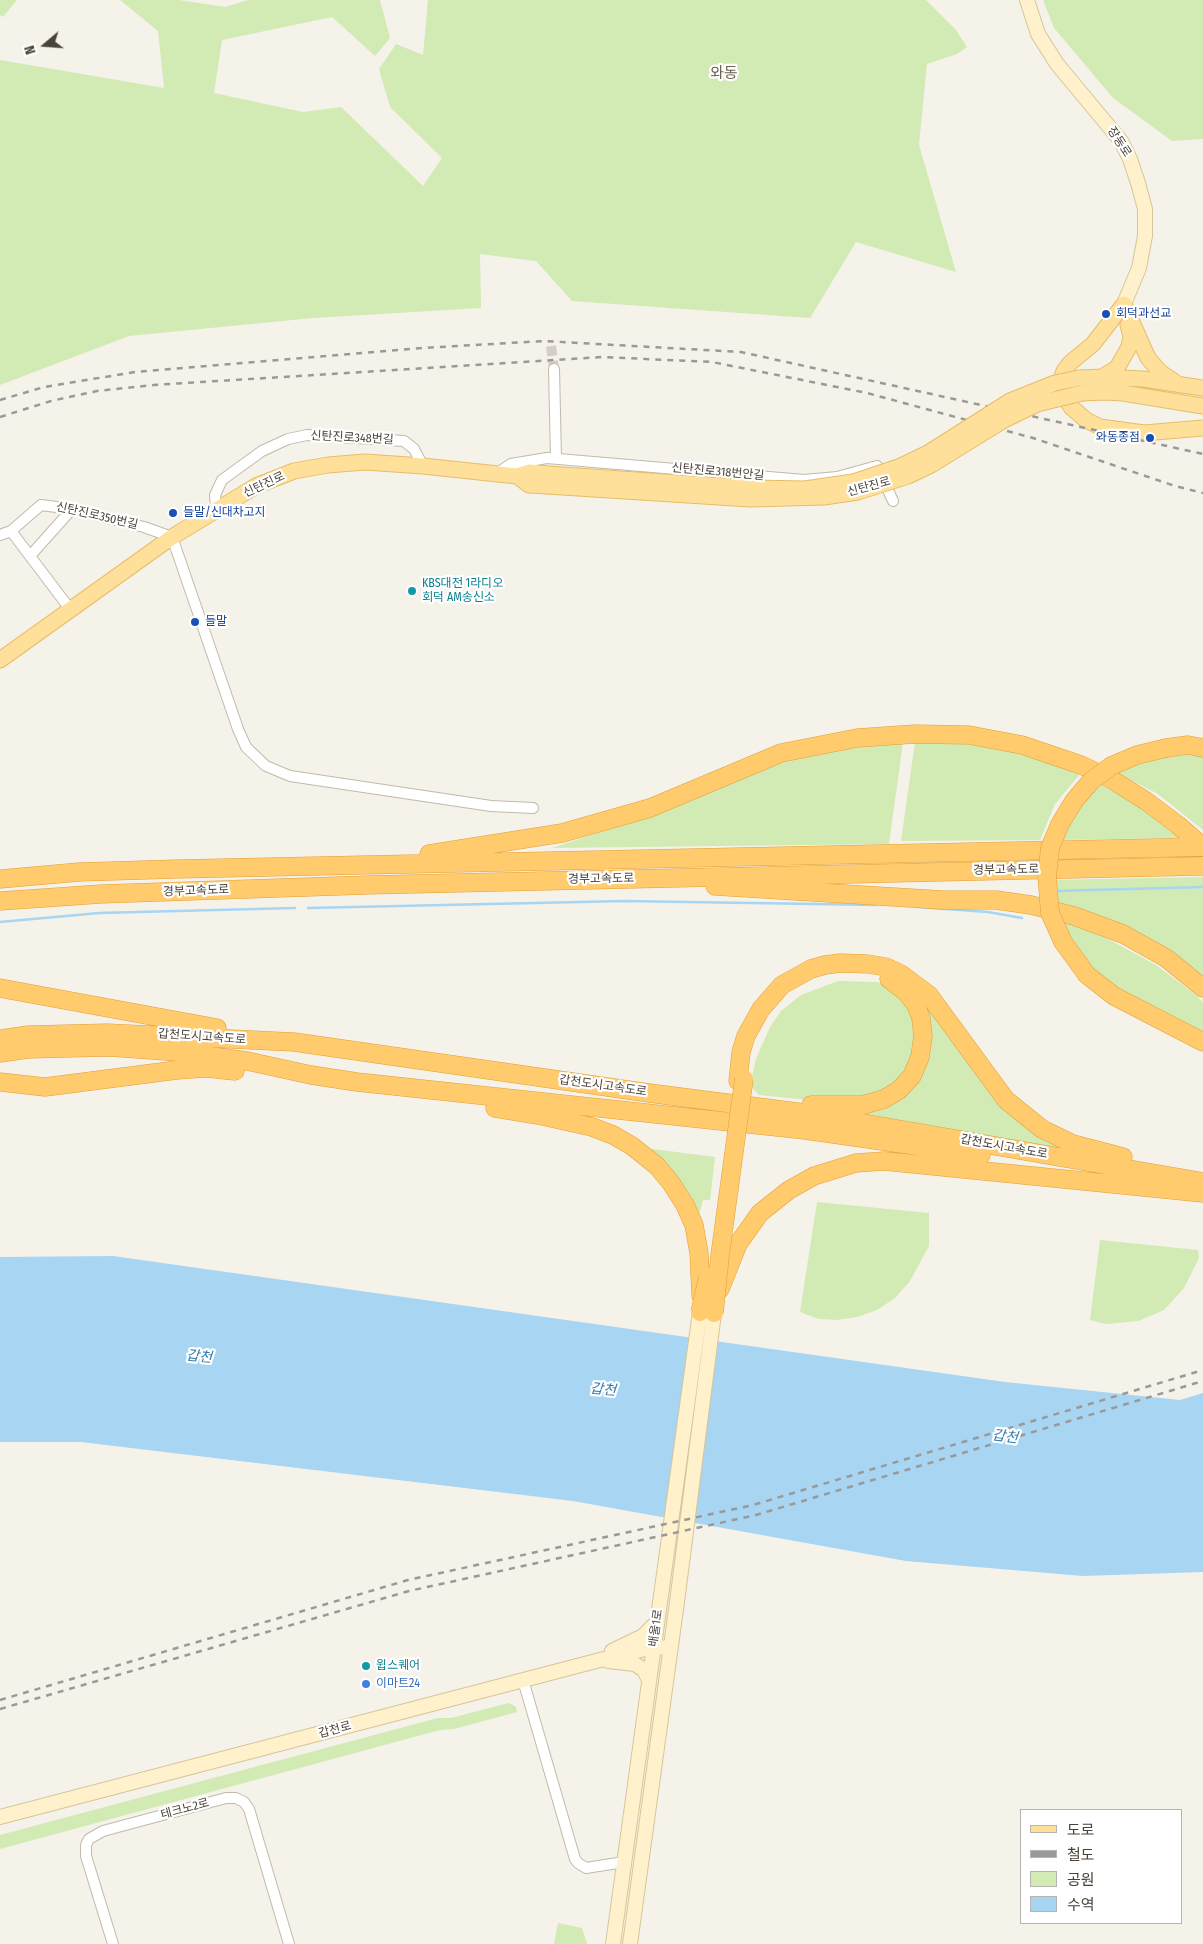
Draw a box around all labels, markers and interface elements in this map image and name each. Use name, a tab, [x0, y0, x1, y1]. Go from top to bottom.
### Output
north arrow	[20, 20, 70, 70]
text: N	[21, 43, 40, 56]
district label: 와동	[710, 65, 738, 83]
street label: 장동로	[1104, 124, 1134, 160]
place label: 회덕과선교	[1116, 307, 1171, 321]
marker: 회덕과선교	[1100, 308, 1112, 320]
street label: 신탄진로348번길	[310, 429, 394, 447]
place label: 와동종점	[1096, 431, 1140, 445]
marker: 와동종점	[1144, 432, 1156, 444]
street label: 신탄진로318번안길	[671, 461, 765, 483]
street label: 신탄진로	[241, 469, 287, 501]
street label: 신탄진로	[846, 474, 892, 500]
street label: 신탄진로350번길	[55, 500, 139, 532]
place label: 들말/신대차고지	[183, 506, 266, 520]
marker: 들말/신대차고지	[167, 507, 179, 519]
place label: KBS대전 1라디오 회덕 AM송신소	[422, 577, 503, 605]
marker: KBS대전 1라디오 회덕 AM송신소	[406, 585, 418, 597]
place label: 들말	[205, 615, 227, 629]
marker: 들말	[189, 616, 201, 628]
street label: 경부고속도로	[973, 862, 1039, 878]
street label: 경부고속도로	[568, 871, 634, 887]
street label: 경부고속도로	[163, 883, 229, 899]
street label: 갑천도시고속도로	[157, 1027, 247, 1047]
street label: 갑천도시고속도로	[558, 1073, 648, 1099]
street label: 갑천도시고속도로	[959, 1132, 1049, 1162]
water label: 갑천	[185, 1348, 213, 1366]
water label: 갑천	[589, 1381, 617, 1399]
water label: 갑천	[991, 1427, 1019, 1447]
street label: 배울1로	[646, 1608, 666, 1648]
place label: 윕스퀘어	[376, 1659, 420, 1673]
marker: 윕스퀘어	[360, 1660, 372, 1672]
place label: 이마트24	[376, 1677, 420, 1691]
marker: 이마트24	[360, 1678, 372, 1690]
street label: 갑천로	[317, 1719, 353, 1741]
street label: 테크노2로	[159, 1796, 211, 1822]
legend	[1020, 1809, 1183, 1924]
text: 도로	[1067, 1821, 1095, 1839]
text: 철도	[1067, 1846, 1095, 1864]
text: 공원	[1067, 1871, 1095, 1889]
text: 수역	[1067, 1896, 1095, 1914]

